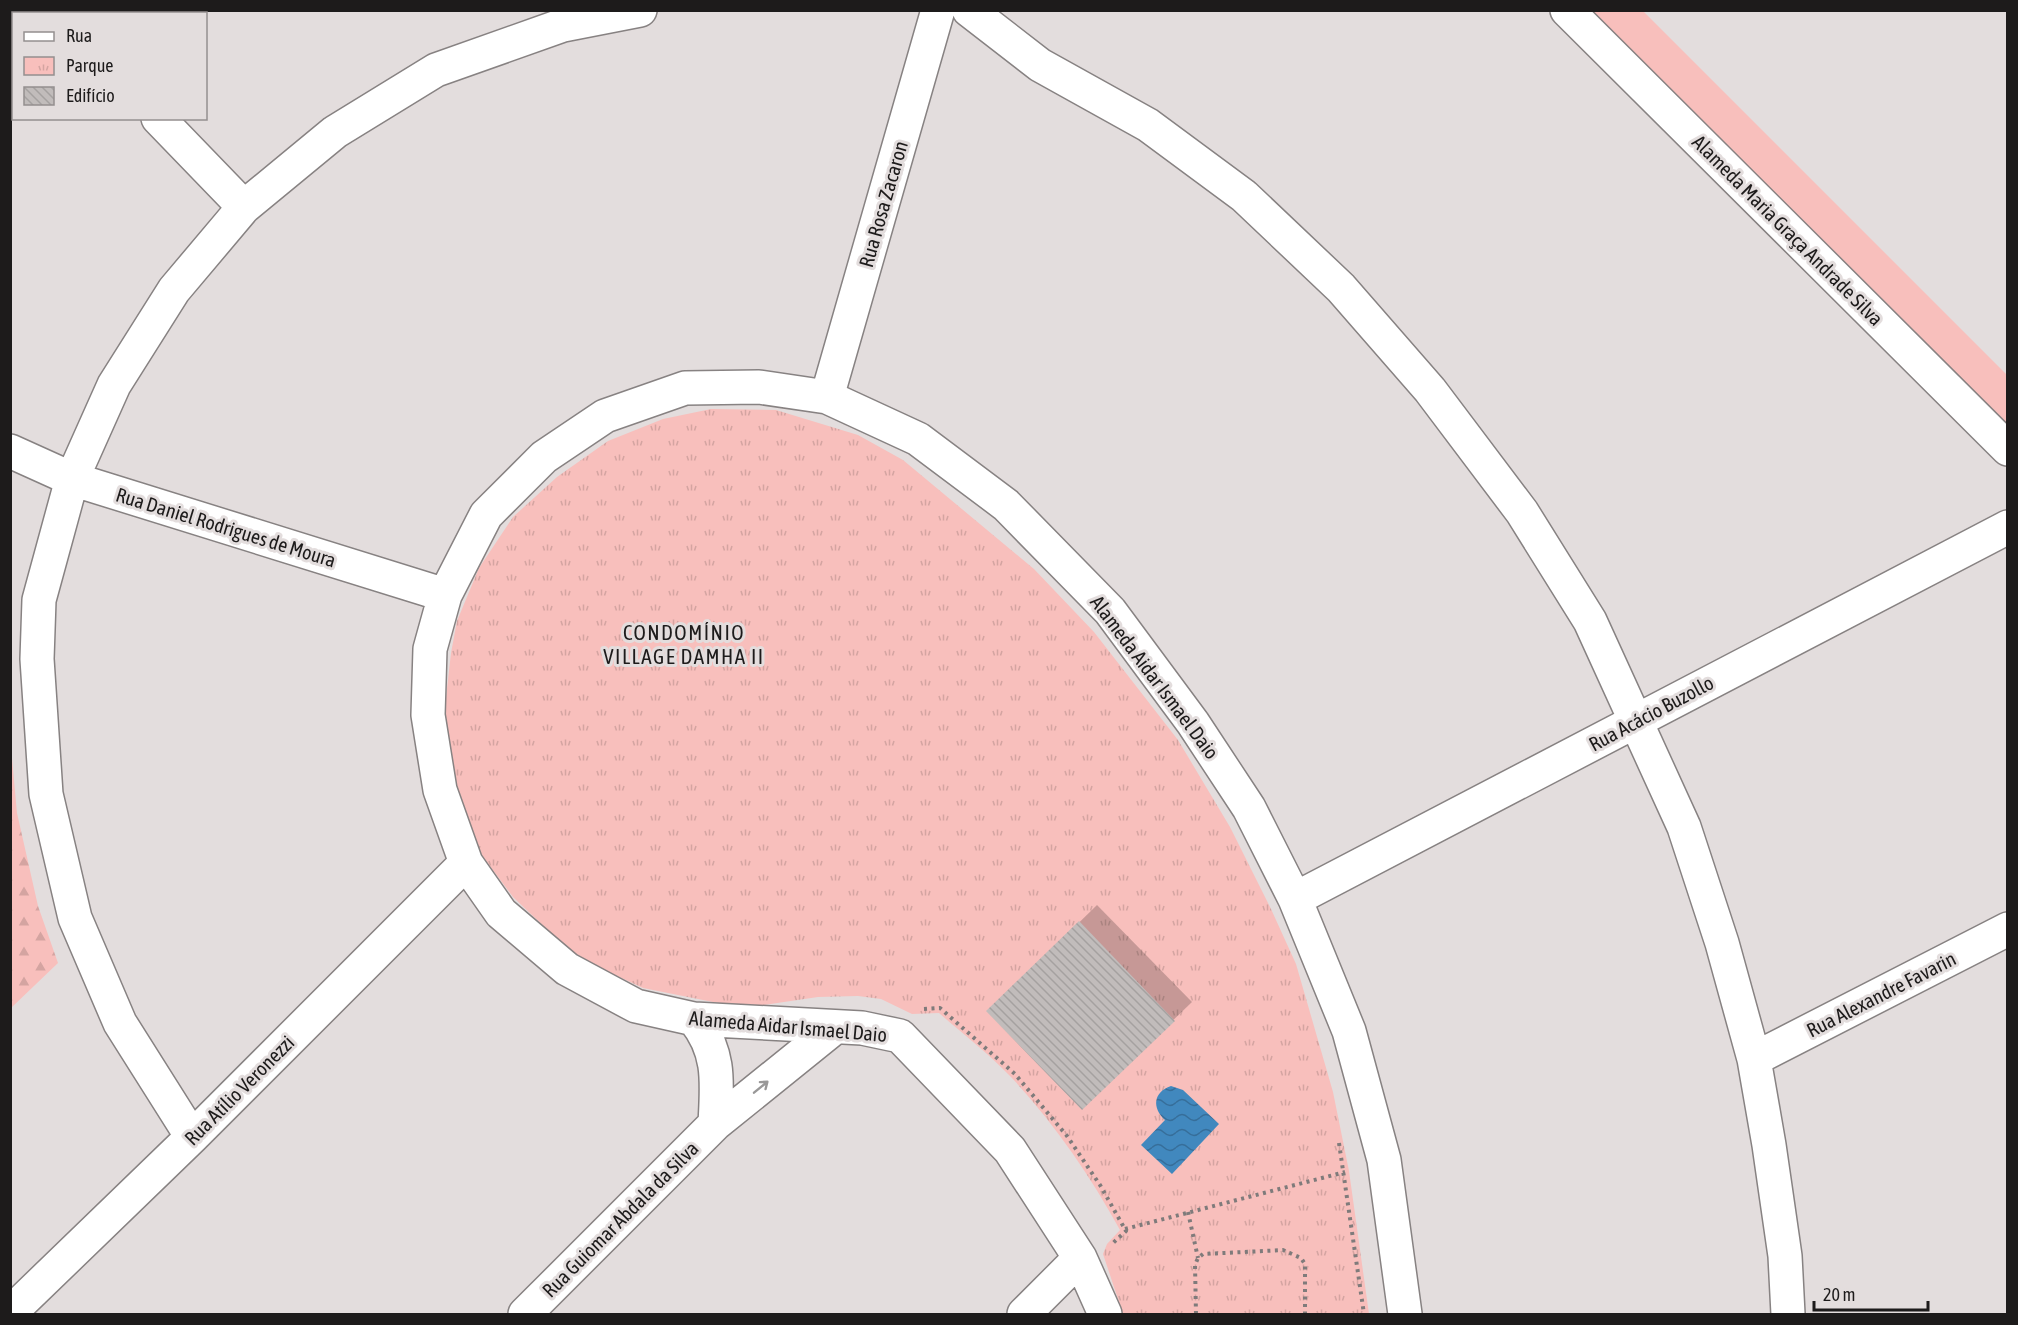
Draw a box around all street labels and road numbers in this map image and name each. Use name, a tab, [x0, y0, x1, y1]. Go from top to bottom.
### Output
street label: Alameda Maria Graça Andrade Silva	[1688, 130, 1888, 330]
street label: Rua Rosa Zacaron	[854, 138, 912, 270]
street label: Rua Daniel Rodrigues de Moura	[113, 483, 339, 571]
street label: Alameda Aidar Ismael Daio	[1086, 591, 1224, 763]
street label: Rua Acácio Buzollo	[1585, 671, 1717, 755]
street label: Rua Alexandre Favarin	[1803, 946, 1959, 1042]
street label: Alameda Aidar Ismael Daio	[688, 1006, 888, 1046]
street label: Rua Atílio Veronezzi	[180, 1031, 298, 1149]
street label: Rua Guiomar Abdala da Silva	[537, 1136, 703, 1302]

